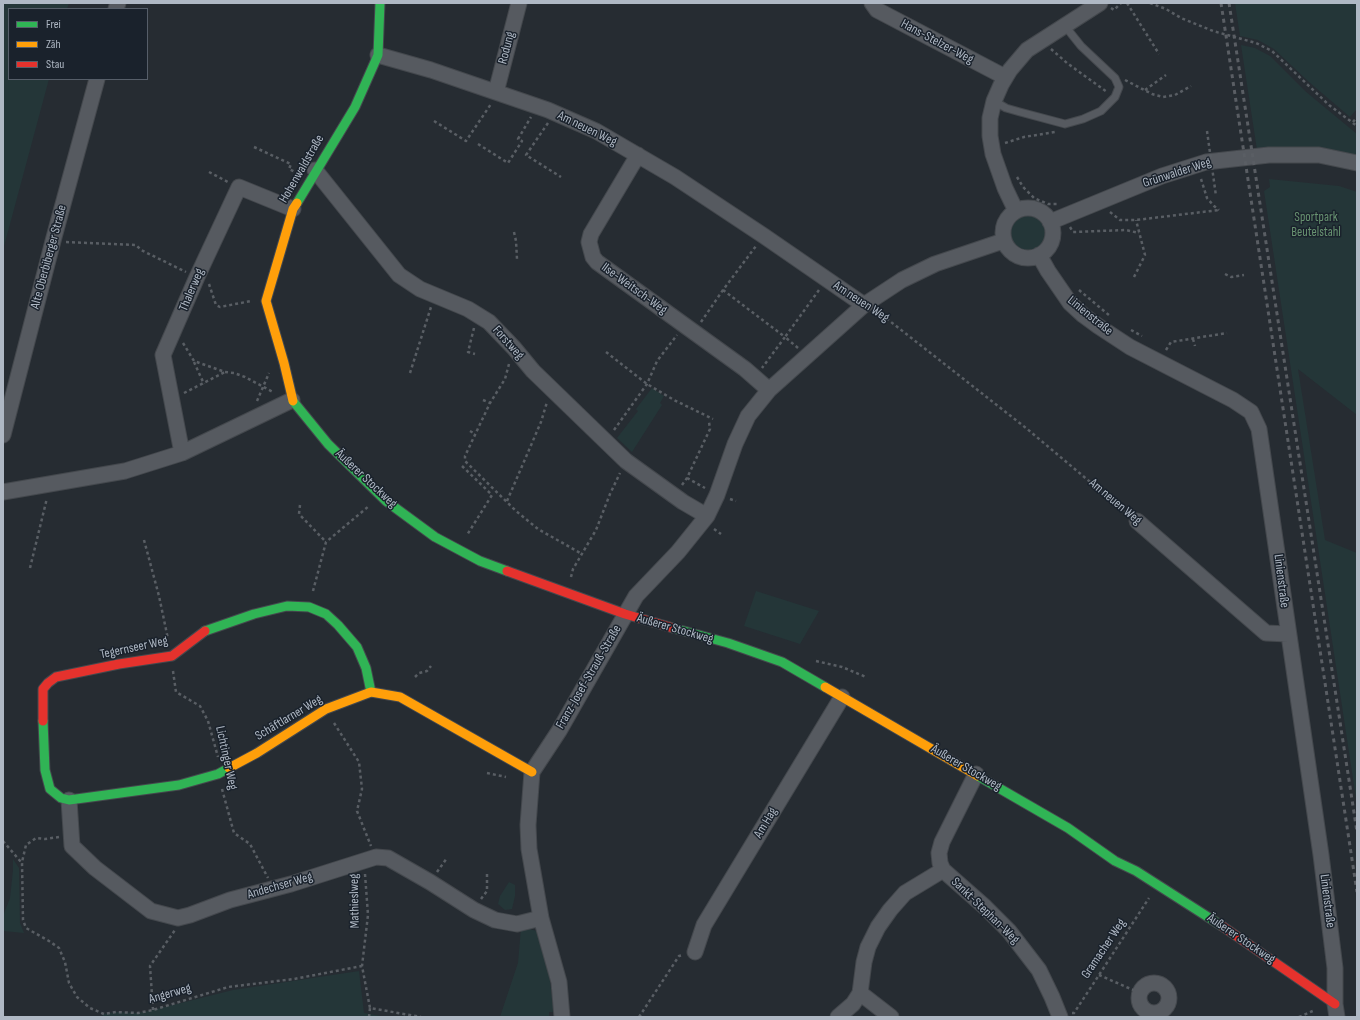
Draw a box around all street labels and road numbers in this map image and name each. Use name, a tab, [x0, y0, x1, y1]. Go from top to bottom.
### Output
street label: Hans-Stelzer-Weg	[898, 16, 976, 68]
street label: Rodung	[495, 30, 519, 66]
street label: Am neuen Weg	[555, 108, 619, 150]
street label: Hohenwaldstraße	[276, 132, 328, 206]
street label: Grünwalder Weg	[1141, 155, 1213, 191]
street label: Alte Oberbiberger Straße	[28, 203, 70, 311]
street label: Ilse-Weitsch-Weg	[598, 260, 670, 318]
street label: Thalerweg	[176, 266, 208, 314]
street label: Am neuen Weg	[830, 278, 892, 326]
street label: Linienstraße	[1064, 293, 1116, 339]
street label: Forstweg	[489, 323, 527, 363]
street label: Äußerer Stockweg	[332, 446, 400, 512]
street label: Am neuen Weg	[1085, 475, 1145, 529]
street label: Linienstraße	[1270, 553, 1292, 609]
street label: Äußerer Stockweg	[635, 611, 715, 647]
street label: Franz-Josef-Strauß-Straße	[553, 622, 625, 732]
street label: Tegernseer Weg	[99, 633, 169, 663]
street label: Schäftlarner Weg	[253, 692, 325, 744]
street label: Lichtinger Weg	[212, 725, 240, 791]
street label: Äußerer Stockweg	[928, 742, 1004, 794]
street label: Am Hag	[751, 805, 781, 841]
street label: Andechser Weg	[246, 869, 314, 903]
street label: Linienstraße	[1316, 873, 1338, 929]
street label: Mathieslweg	[347, 874, 363, 928]
street label: Sankt-Stephan-Weg	[948, 874, 1022, 948]
street label: Äußerer Stockweg	[1204, 910, 1278, 968]
street label: Gramacher Weg	[1078, 916, 1130, 982]
street label: Angerweg	[147, 981, 193, 1007]

